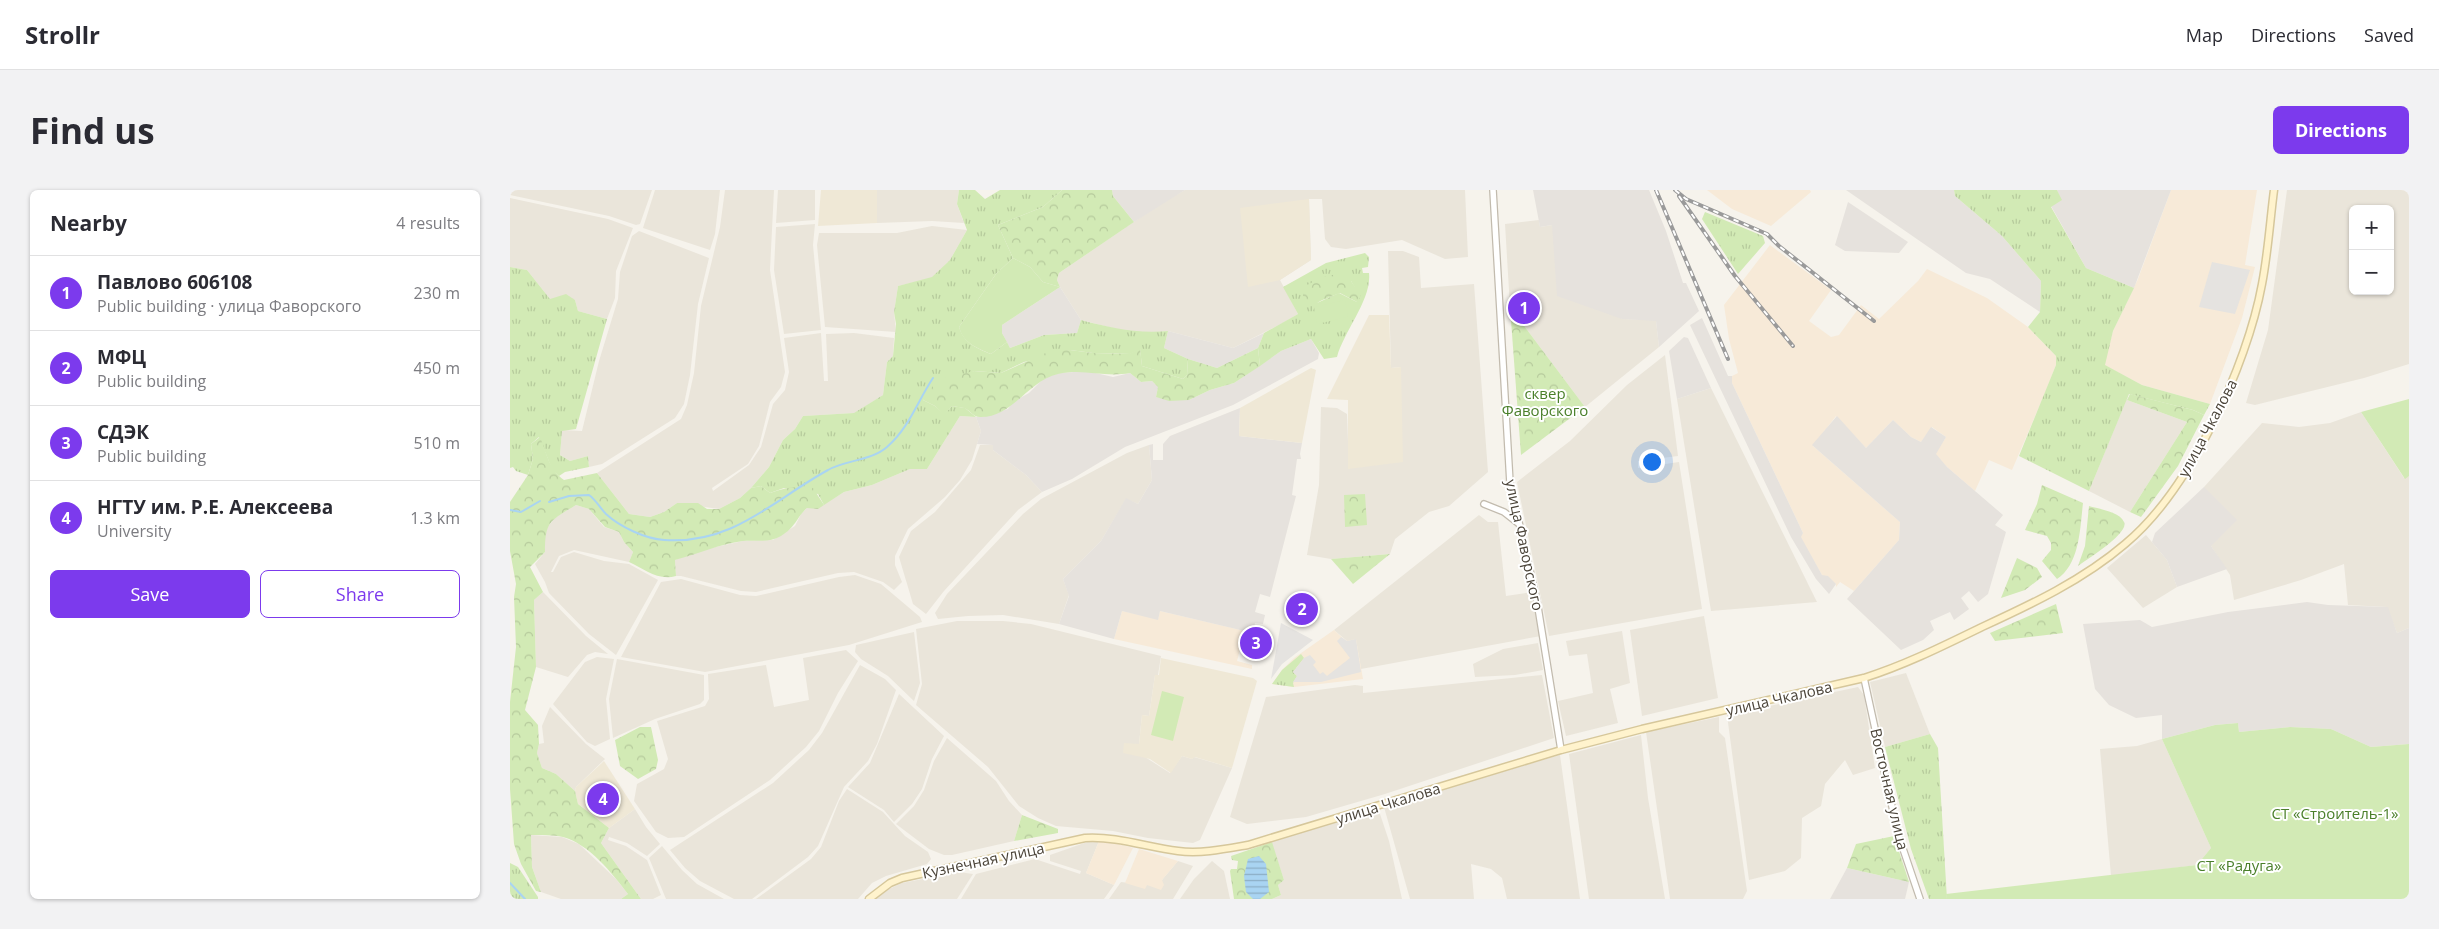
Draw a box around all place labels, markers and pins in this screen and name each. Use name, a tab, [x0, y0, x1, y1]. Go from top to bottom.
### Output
pin: 1	[1508, 289, 1540, 327]
pin: 2	[1286, 590, 1318, 628]
pin: 3	[1240, 624, 1272, 662]
pin: 4	[587, 780, 619, 818]

